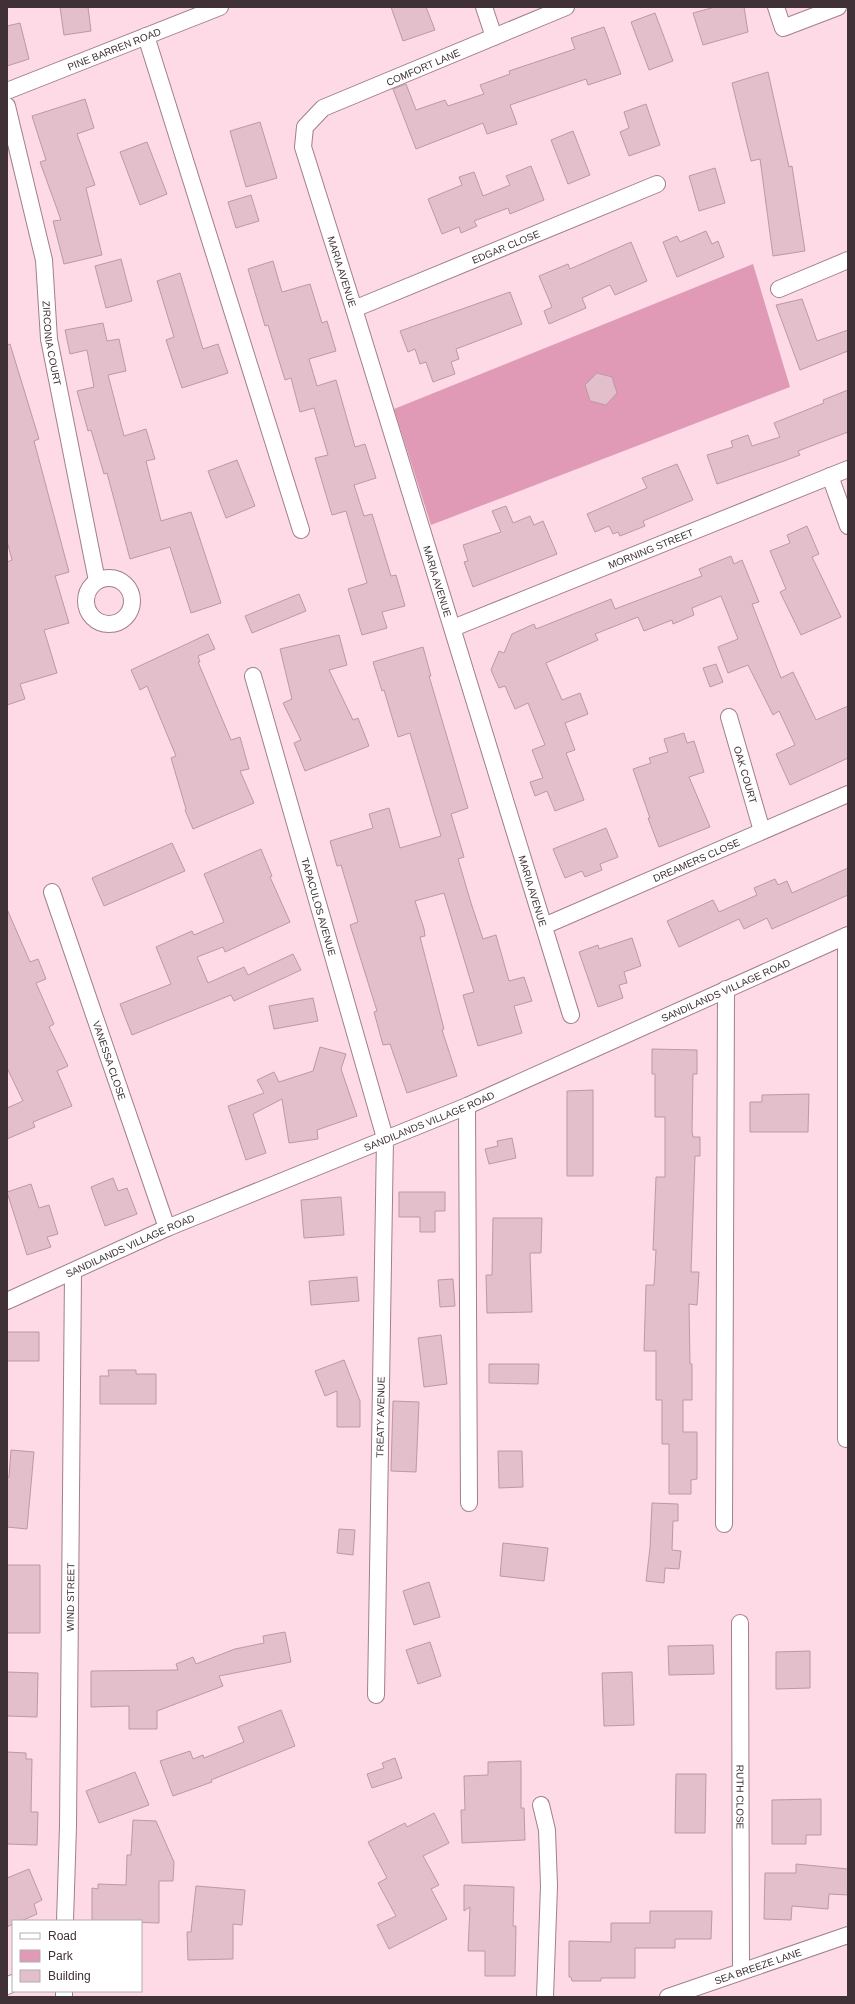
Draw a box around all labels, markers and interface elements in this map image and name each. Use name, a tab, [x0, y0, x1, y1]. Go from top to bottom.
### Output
street label: PINE BARREN ROAD	[66, 26, 162, 73]
street label: COMFORT LANE	[385, 47, 462, 88]
street label: EDGAR CLOSE	[470, 228, 542, 266]
street label: MARIA AVENUE	[325, 235, 358, 309]
street label: ZIRCONIA COURT	[41, 300, 63, 386]
street label: MORNING STREET	[607, 527, 695, 571]
street label: MARIA AVENUE	[421, 544, 453, 619]
street label: OAK COURT	[732, 745, 759, 805]
street label: DREAMERS CLOSE	[651, 837, 742, 884]
street label: MARIA AVENUE	[516, 854, 549, 928]
street label: TAPACULOS AVENUE	[299, 856, 338, 958]
street label: SANDILANDS VILLAGE ROAD	[659, 957, 792, 1024]
street label: VANESSA CLOSE	[91, 1020, 128, 1102]
street label: SANDILANDS VILLAGE ROAD	[362, 1089, 496, 1153]
street label: SANDILANDS VILLAGE ROAD	[64, 1212, 196, 1280]
street label: TREATY AVENUE	[374, 1376, 387, 1458]
street label: WIND STREET	[65, 1563, 76, 1632]
street label: RUTH CLOSE	[734, 1765, 746, 1830]
legend	[12, 1920, 142, 1992]
text: Road	[48, 1929, 77, 1943]
street label: SEA BREEZE LANE	[713, 1946, 803, 1987]
text: Park	[48, 1949, 74, 1963]
text: Building	[48, 1969, 91, 1983]

